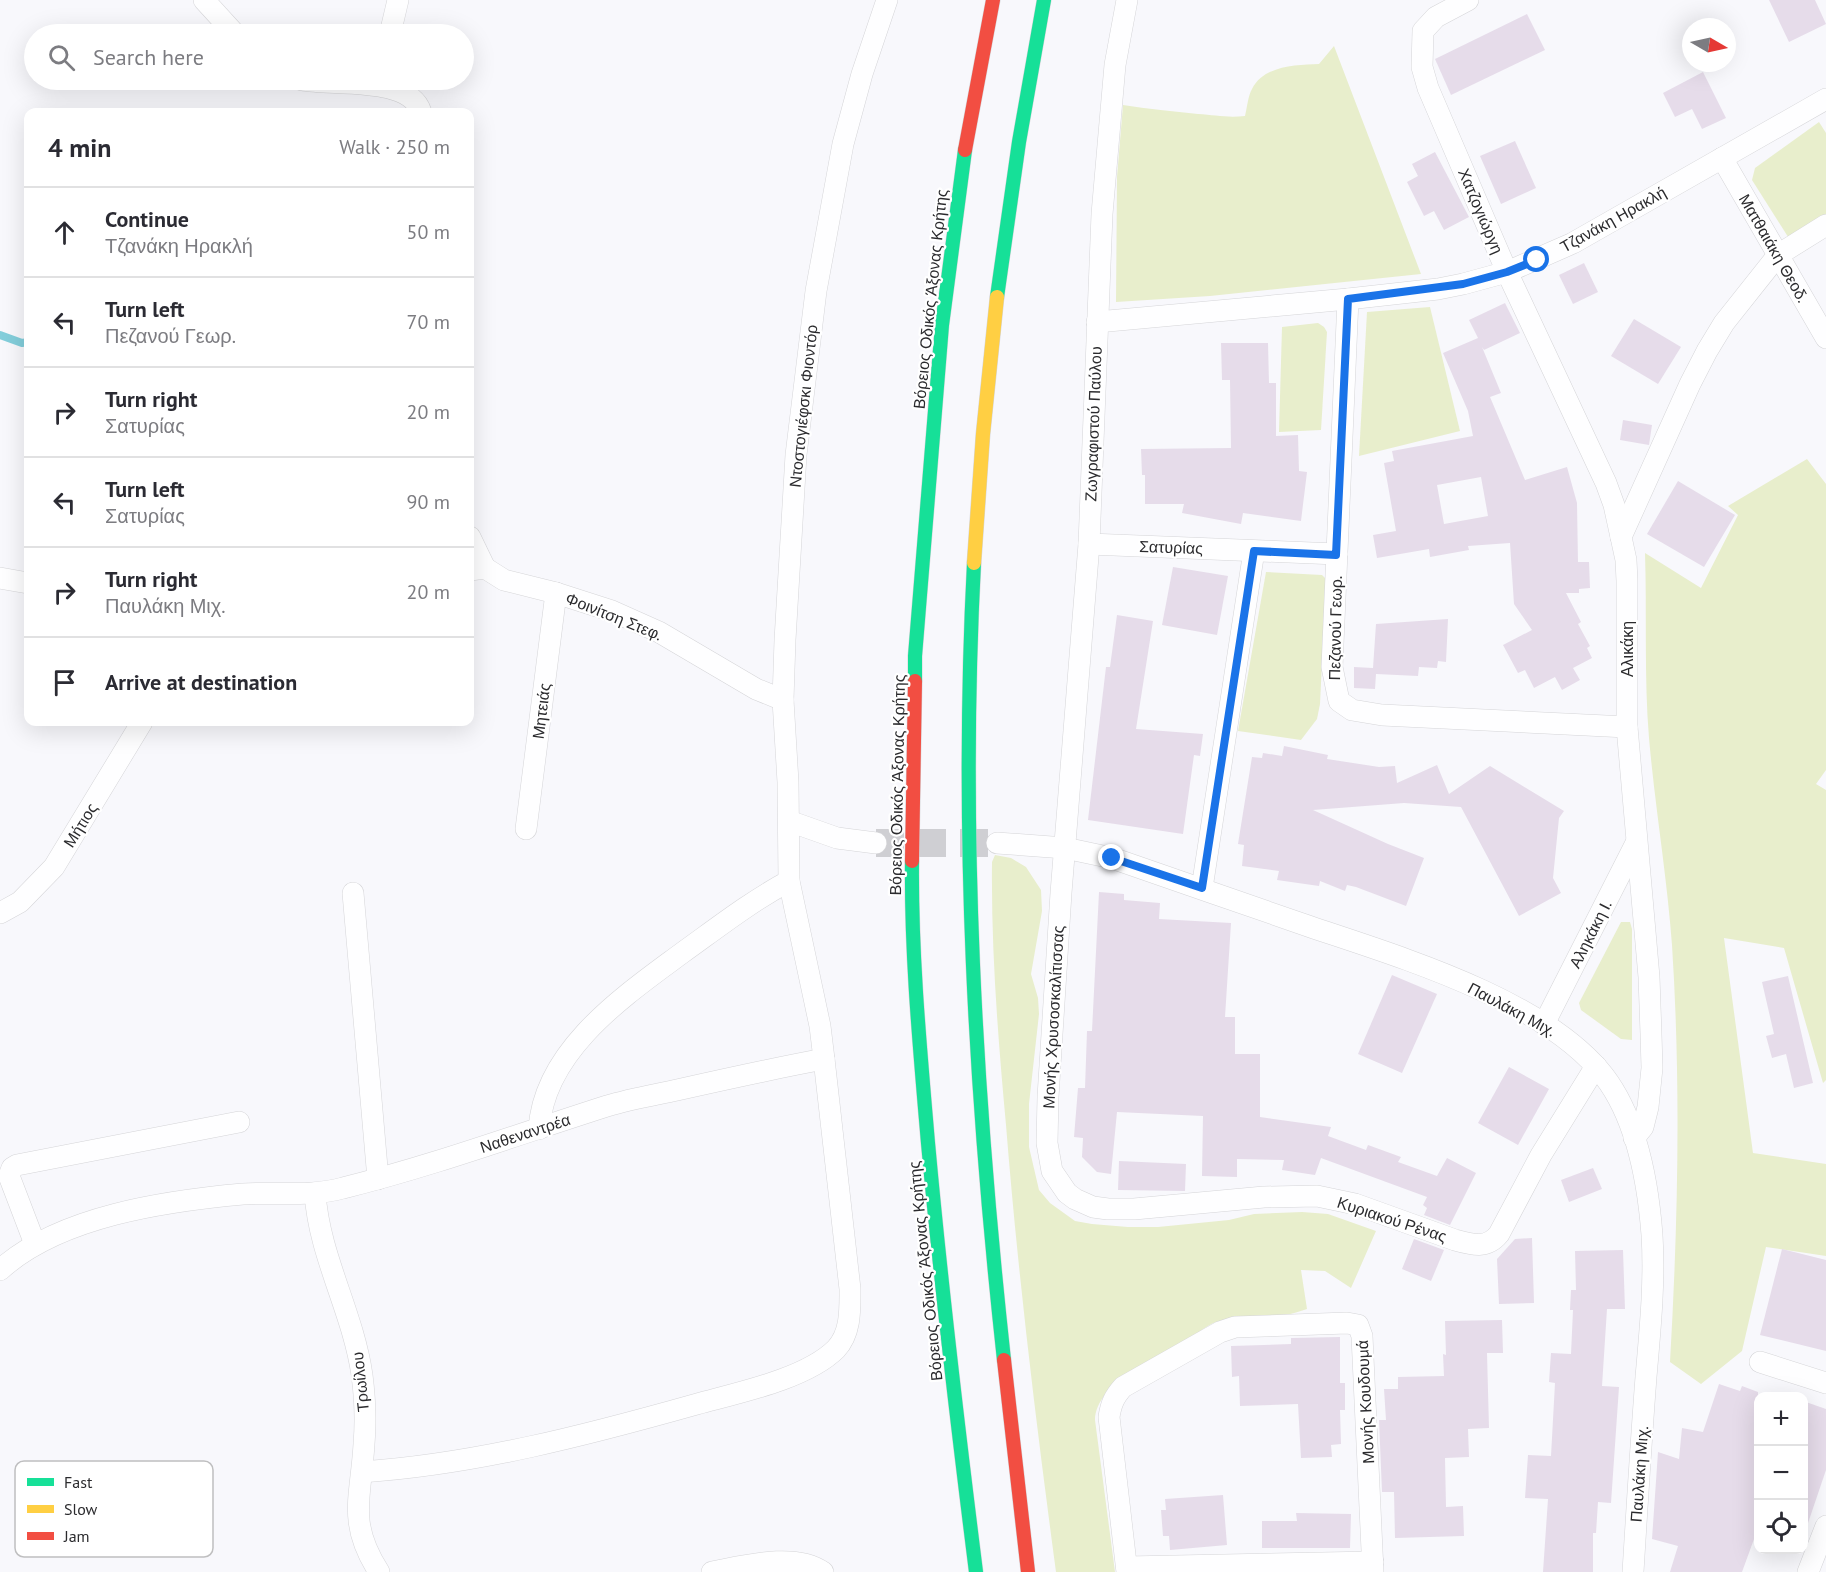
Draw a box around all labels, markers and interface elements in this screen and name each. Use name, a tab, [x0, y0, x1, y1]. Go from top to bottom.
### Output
north arrow	[1682, 18, 1736, 72]
search box	[24, 24, 474, 90]
icon: search	[45, 41, 78, 74]
text: Search here	[93, 43, 204, 71]
text: 4 min	[48, 131, 111, 164]
text: Walk · 250 m	[339, 134, 450, 160]
street label: Χατζογιώργη	[1454, 165, 1508, 257]
street label: Τζανάκη Ηρακλή	[1556, 182, 1670, 256]
street label: Βόρειος Οδικός Άξονας Κρήτης	[909, 188, 952, 410]
street label: Ματθαιάκη Θεοδ.	[1735, 190, 1813, 306]
text: Continue	[105, 205, 189, 233]
icon: ahead	[48, 216, 81, 249]
text: 50 m	[407, 219, 450, 245]
text: Τζανάκη Ηρακλή	[105, 233, 253, 259]
route start	[1523, 246, 1549, 272]
text: Turn left	[105, 295, 185, 323]
icon: left	[48, 306, 81, 339]
text: 70 m	[407, 309, 450, 335]
text: Πεζανού Γεωρ.	[105, 323, 236, 349]
street label: Ντοστογιέφσκι Φιοντόρ	[784, 324, 822, 488]
street label: Ζωγραφιστού Παύλου	[1080, 346, 1106, 502]
text: Turn right	[105, 385, 197, 413]
icon: right	[48, 396, 81, 429]
text: 20 m	[407, 399, 450, 425]
text: Σατυρίας	[105, 413, 185, 439]
text: Turn left	[105, 475, 185, 503]
icon: left	[48, 486, 81, 519]
text: 90 m	[407, 489, 450, 515]
text: Σατυρίας	[105, 503, 185, 529]
street label: Σατυρίας	[1139, 536, 1204, 558]
text: Turn right	[105, 565, 197, 593]
street label: Πεζανού Γεωρ.	[1324, 575, 1346, 681]
icon: right	[48, 576, 81, 609]
text: 20 m	[407, 579, 450, 605]
street label: Φοινίτση Στεφ.	[563, 588, 665, 644]
text: Παυλάκη Μιχ.	[105, 593, 226, 619]
street label: Αλικάκη	[1617, 621, 1637, 677]
icon: arrive	[48, 666, 81, 699]
text: Arrive at destination	[105, 668, 297, 696]
street label: Βόρειος Οδικός Άξονας Κρήτης	[885, 674, 909, 896]
street label: Μητειάς	[528, 682, 554, 740]
street label: Μήτιος	[59, 799, 102, 851]
route end	[1098, 844, 1124, 870]
street label: Αληκάκη Ι.	[1564, 897, 1616, 971]
street label: Μονής Χρυσοσκαλίτισσας	[1038, 925, 1068, 1109]
street label: Παυλάκη Μιχ.	[1465, 978, 1559, 1040]
street label: Ναθεναντρέα	[477, 1109, 573, 1157]
street label: Βόρειος Οδικός Άξονας Κρήτης	[903, 1160, 946, 1382]
street label: Κυριακού Ρένας	[1335, 1192, 1449, 1246]
street label: Μονής Κουδουμά	[1352, 1340, 1378, 1464]
street label: Τρωίλου	[347, 1351, 373, 1413]
map controls	[1754, 1392, 1808, 1554]
button: +	[1754, 1392, 1808, 1446]
street label: Παυλάκη Μιχ.	[1626, 1425, 1652, 1523]
button: −	[1754, 1446, 1808, 1500]
legend	[15, 1461, 213, 1557]
text: Fast	[64, 1472, 93, 1492]
text: Slow	[64, 1499, 98, 1519]
button: locate	[1754, 1500, 1808, 1554]
text: Jam	[63, 1526, 90, 1546]

